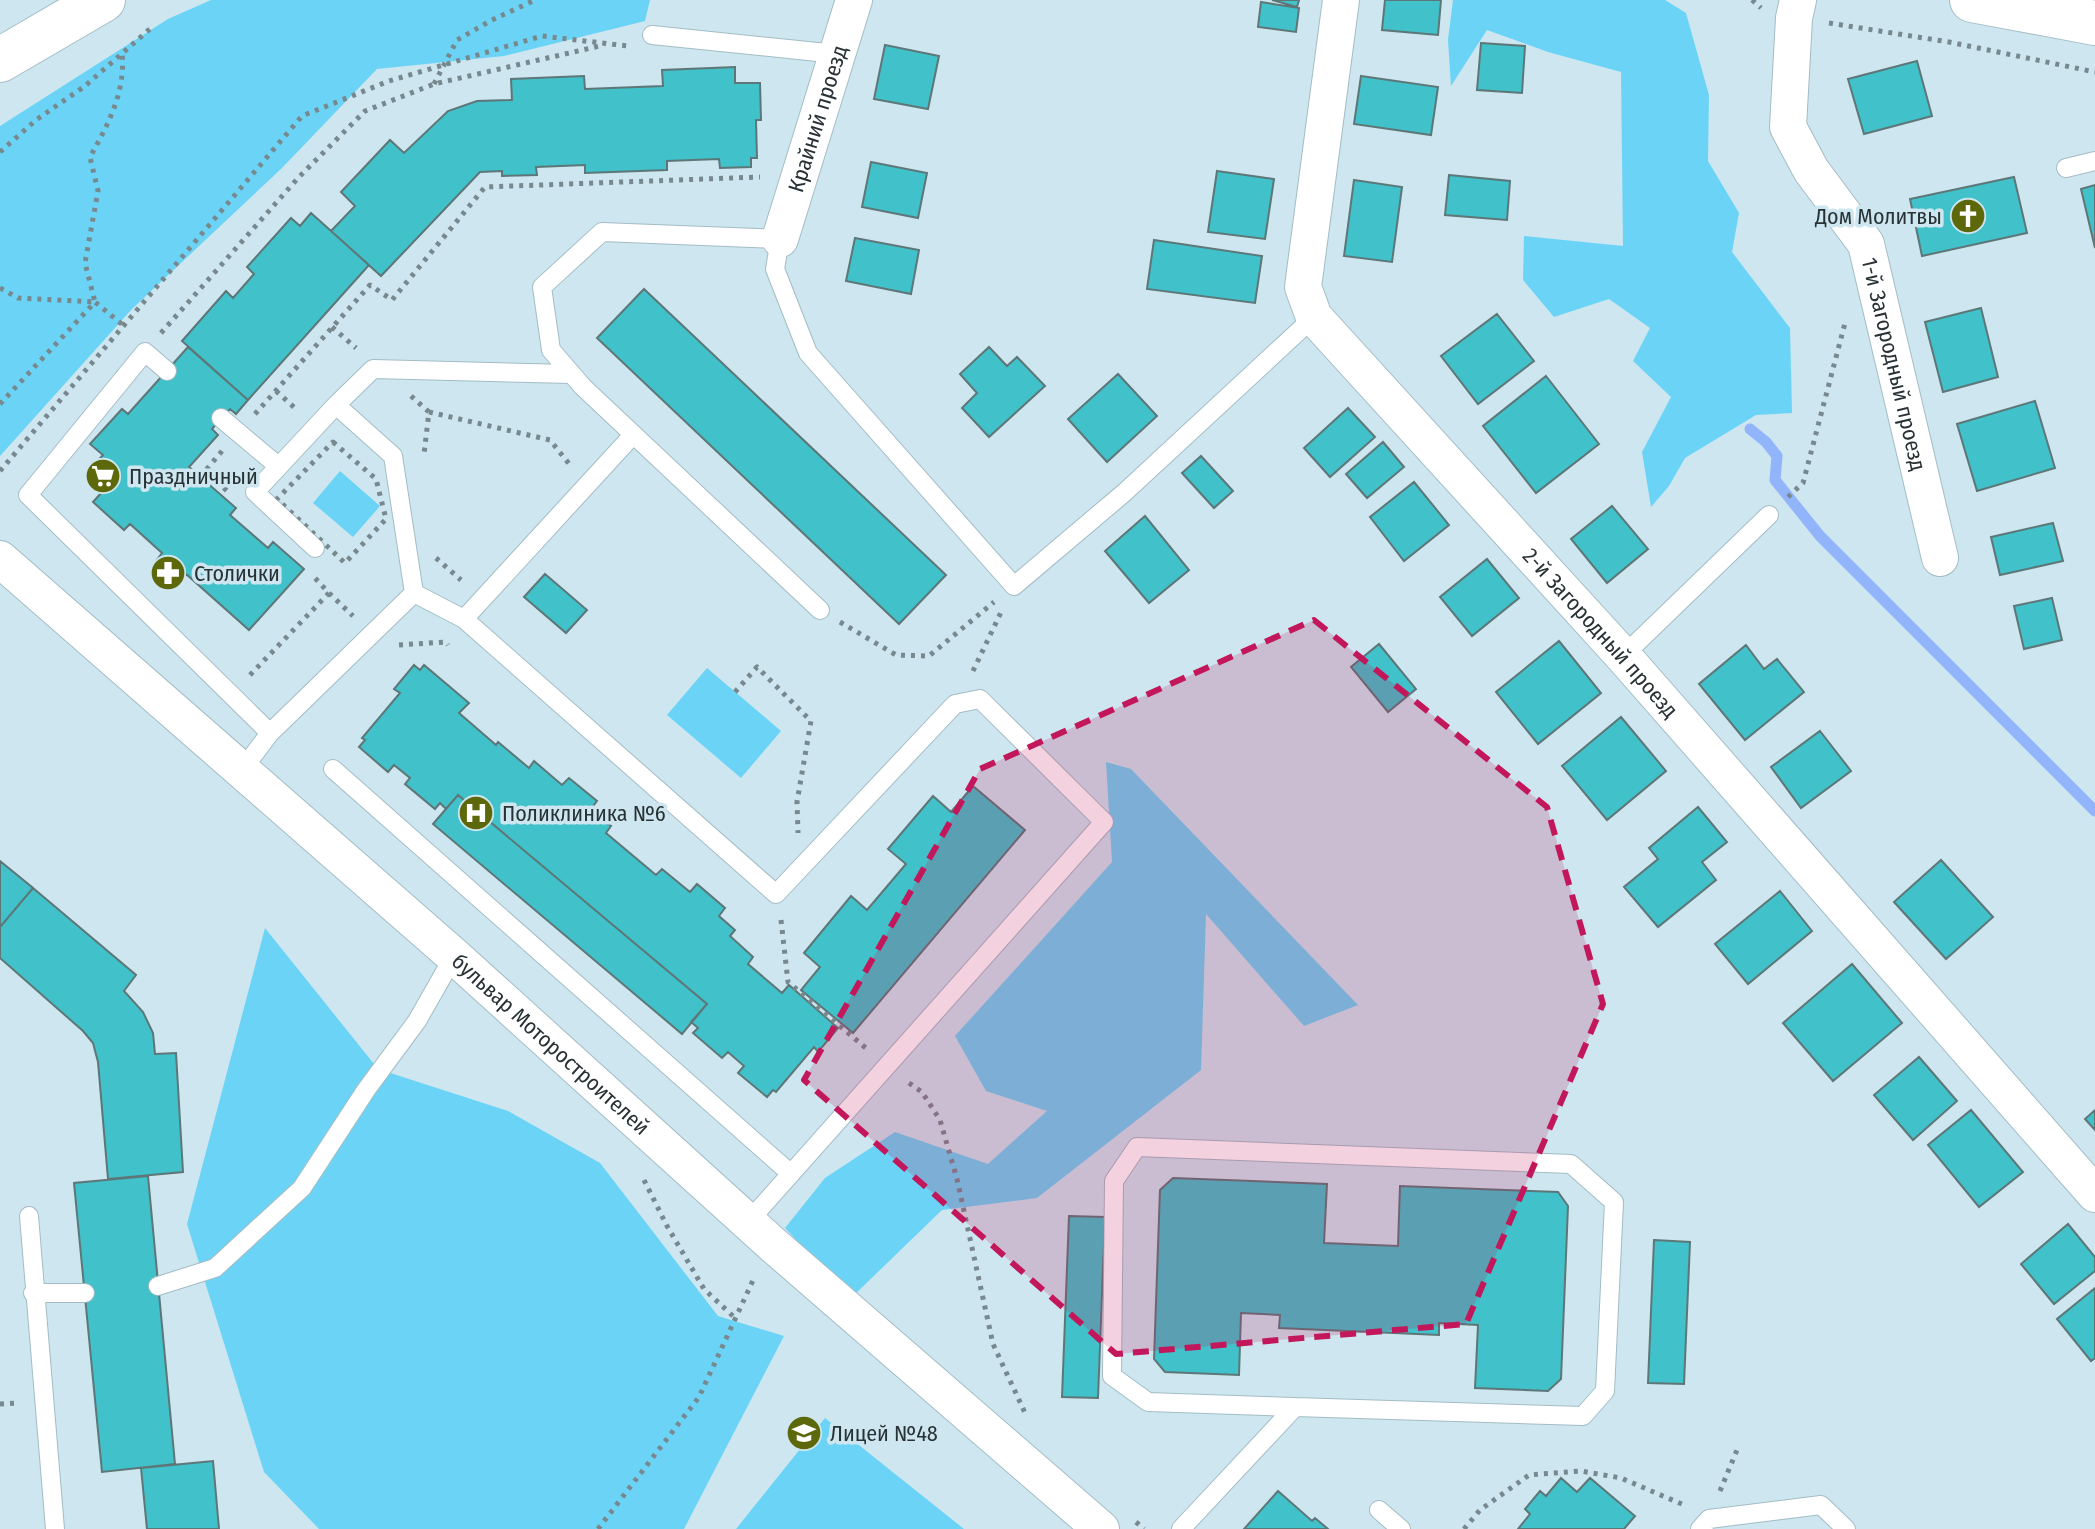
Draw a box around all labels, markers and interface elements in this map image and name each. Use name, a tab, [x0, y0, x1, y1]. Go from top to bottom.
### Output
street label: Крайний проезд	[782, 42, 853, 195]
church icon: Дом Молитвы	[1949, 197, 1987, 235]
place label: Дом Молитвы	[1814, 203, 1942, 230]
street label: 1-й Загородный проезд	[1856, 255, 1932, 473]
supermarket icon: Праздничный	[84, 457, 122, 495]
place label: Праздничный	[129, 463, 258, 490]
street label: 2-й Загородный проезд	[1518, 542, 1684, 723]
pharmacy icon: Столички	[149, 554, 187, 592]
place label: Столички	[194, 560, 280, 587]
hospital icon: Поликлиника №6	[457, 794, 495, 832]
place label: Поликлиника №6	[502, 800, 666, 827]
street label: бульвар Моторостроителей	[447, 947, 656, 1140]
school or university icon: Лицей №48	[785, 1414, 823, 1452]
place label: Лицей №48	[830, 1420, 938, 1447]

